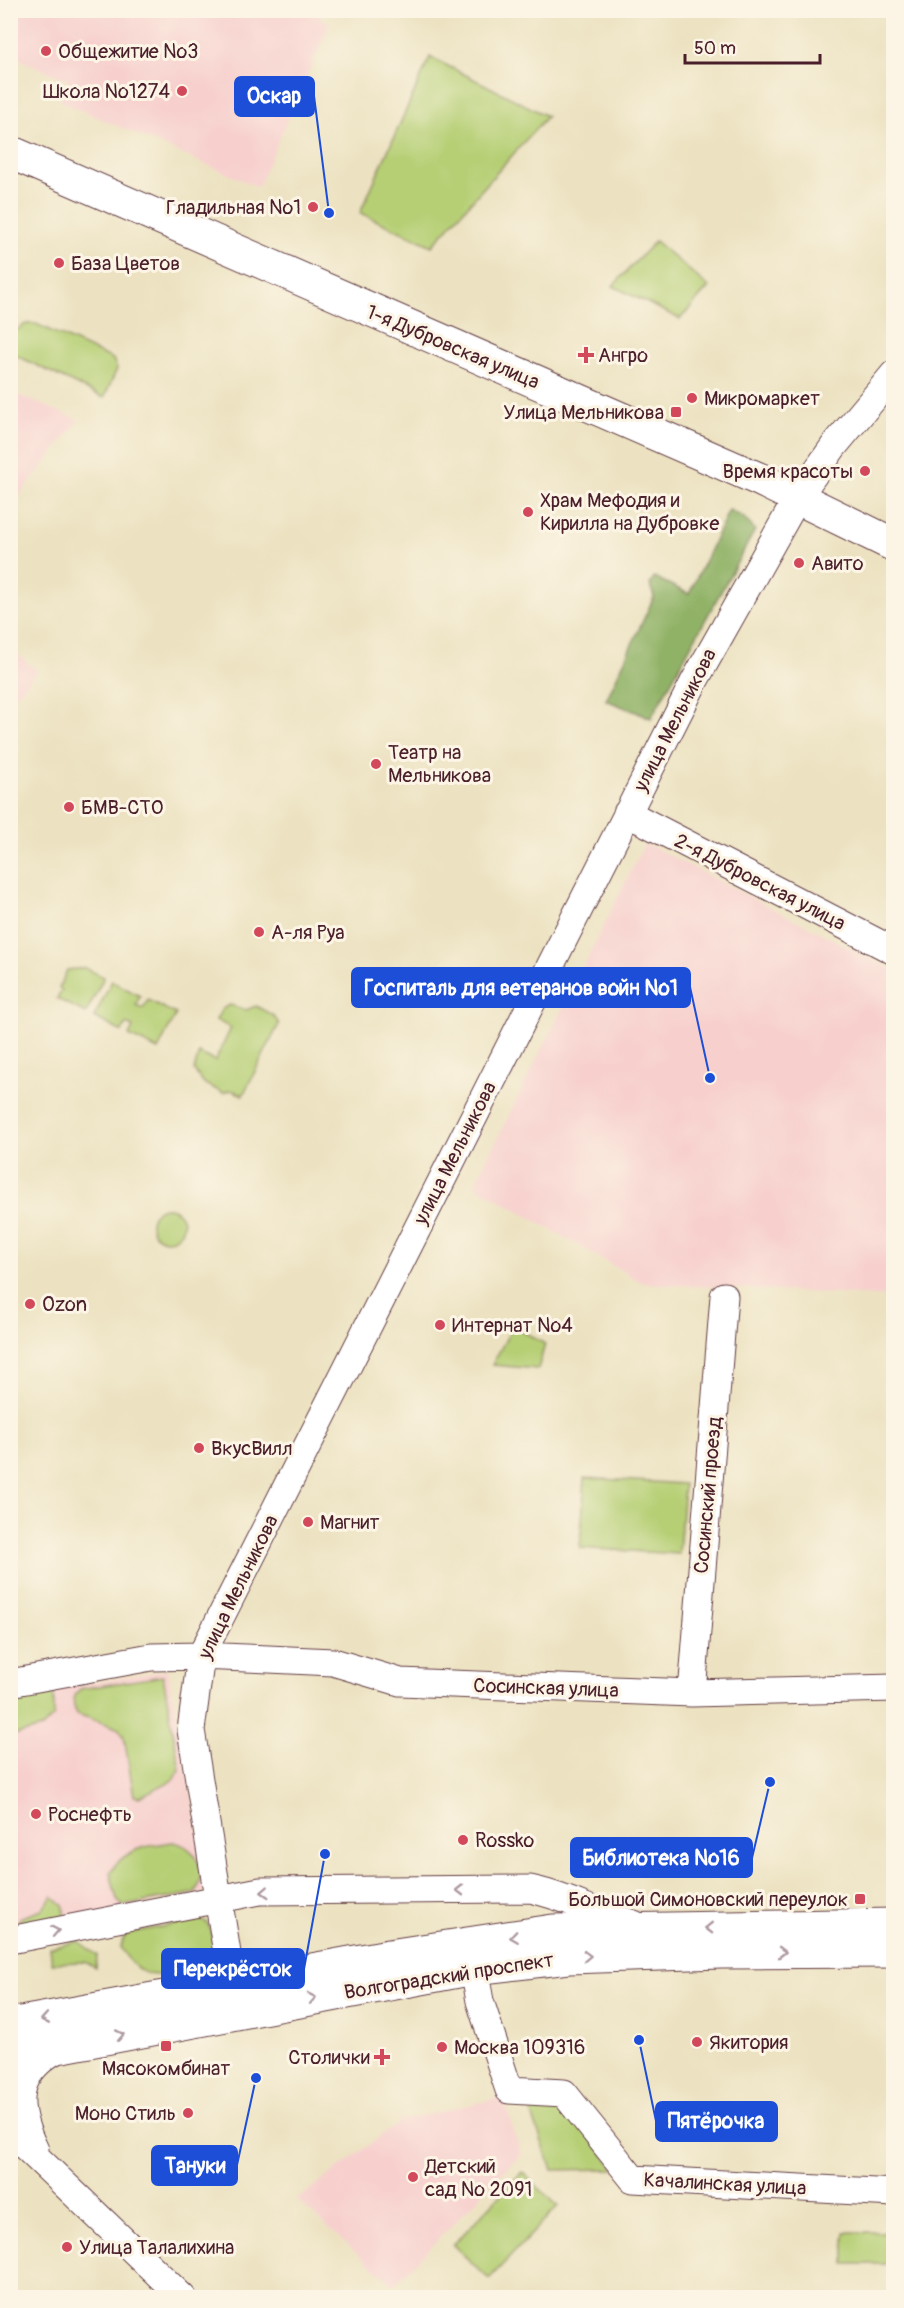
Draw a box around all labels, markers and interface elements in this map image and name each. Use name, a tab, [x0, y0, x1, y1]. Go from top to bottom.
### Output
scale bar	[685, 27, 820, 65]
text: 50 m	[694, 37, 736, 60]
place label: Общежитие №3	[58, 39, 198, 64]
marker: Общежитие №3	[39, 44, 53, 58]
callout: Оскар	[235, 77, 314, 116]
place label: Школа №1274	[43, 79, 170, 104]
text: Оскар	[247, 83, 301, 110]
marker: Школа №1274	[175, 84, 189, 98]
place label: Гладильная №1	[166, 195, 301, 220]
marker: Гладильная №1	[306, 200, 320, 214]
place label: База Цветов	[71, 251, 180, 276]
marker: База Цветов	[52, 256, 66, 270]
street label: 1-я Дубровская улица	[363, 299, 543, 395]
place label: Ангро	[598, 343, 648, 368]
marker: Ангро	[579, 348, 593, 362]
place label: Микромаркет	[704, 386, 820, 411]
marker: Микромаркет	[685, 391, 699, 405]
place label: Улица Мельникова	[503, 400, 664, 425]
marker: Улица Мельникова	[669, 405, 683, 419]
place label: Время красоты	[723, 459, 853, 484]
marker: Время красоты	[858, 464, 872, 478]
place label: Храм Мефодия и Кирилла на Дубровке	[540, 488, 719, 536]
marker: Храм Мефодия и Кирилла на Дубровке	[521, 505, 535, 519]
place label: Авито	[811, 551, 864, 576]
marker: Авито	[792, 556, 806, 570]
street label: улица Мельникова	[628, 644, 722, 797]
place label: Театр на Мельникова	[388, 740, 491, 788]
marker: Театр на Мельникова	[369, 757, 383, 771]
place label: БМВ-СТО	[81, 795, 163, 820]
marker: БМВ-СТО	[62, 800, 76, 814]
street label: 2-я Дубровская улица	[670, 828, 850, 936]
place label: А-ля Руа	[271, 920, 345, 945]
marker: А-ля Руа	[252, 925, 266, 939]
callout: Госпиталь для ветеранов войн №1	[352, 968, 690, 1007]
text: Госпиталь для ветеранов войн №1	[364, 975, 678, 1002]
street label: улица Мельникова	[408, 1077, 502, 1230]
place label: Ozon	[42, 1292, 87, 1317]
marker: Ozon	[23, 1297, 37, 1311]
place label: Интернат №4	[452, 1313, 573, 1338]
marker: Интернат №4	[433, 1318, 447, 1332]
street label: Сосинский проезд	[689, 1416, 727, 1574]
place label: ВкусВилл	[211, 1436, 293, 1461]
marker: ВкусВилл	[192, 1441, 206, 1455]
place label: Магнит	[320, 1510, 379, 1535]
street label: улица Мельникова	[192, 1511, 284, 1664]
marker: Магнит	[301, 1515, 315, 1529]
street label: Сосинская улица	[473, 1673, 619, 1703]
place label: Роснефть	[48, 1802, 132, 1827]
marker: Роснефть	[29, 1807, 43, 1821]
place label: Rossko	[475, 1828, 535, 1853]
marker: Rossko	[456, 1833, 470, 1847]
callout: Библиотека №16	[571, 1838, 752, 1877]
text: Библиотека №16	[582, 1845, 740, 1872]
one-way arrow	[455, 1883, 464, 1896]
one-way arrow	[260, 1885, 269, 1898]
place label: Большой Симоновский переулок	[568, 1887, 848, 1912]
marker: Большой Симоновский переулок	[853, 1892, 867, 1906]
one-way arrow	[705, 1922, 714, 1934]
one-way arrow	[49, 1925, 59, 1938]
one-way arrow	[510, 1930, 519, 1942]
one-way arrow	[777, 1946, 786, 1958]
street label: Волгоградский проспект	[342, 1947, 556, 2005]
callout: Перекрёсток	[162, 1949, 304, 1988]
one-way arrow	[583, 1950, 592, 1962]
text: Перекрёсток	[174, 1956, 292, 1983]
one-way arrow	[306, 1992, 316, 2005]
one-way arrow	[41, 2012, 51, 2025]
one-way arrow	[115, 2029, 125, 2041]
place label: Якитория	[709, 2030, 788, 2055]
place label: Москва 109316	[454, 2035, 586, 2060]
marker: Якитория	[690, 2035, 704, 2049]
marker: Мясокомбинат	[159, 2039, 173, 2053]
marker: Москва 109316	[435, 2040, 449, 2054]
place label: Столички	[288, 2045, 370, 2070]
marker: Столички	[375, 2050, 389, 2064]
place label: Мясокомбинат	[102, 2056, 230, 2081]
place label: Моно Стиль	[75, 2101, 176, 2126]
callout: Пятёрочка	[656, 2102, 777, 2141]
marker: Моно Стиль	[181, 2106, 195, 2120]
text: Пятёрочка	[668, 2108, 765, 2135]
callout: Тануки	[152, 2146, 237, 2185]
text: Тануки	[163, 2153, 226, 2180]
place label: Детский сад № 2091	[424, 2154, 532, 2202]
street label: Качалинская улица	[643, 2167, 807, 2201]
marker: Детский сад № 2091	[406, 2170, 420, 2184]
place label: Улица Талалихина	[79, 2235, 234, 2260]
marker: Улица Талалихина	[60, 2240, 74, 2254]

